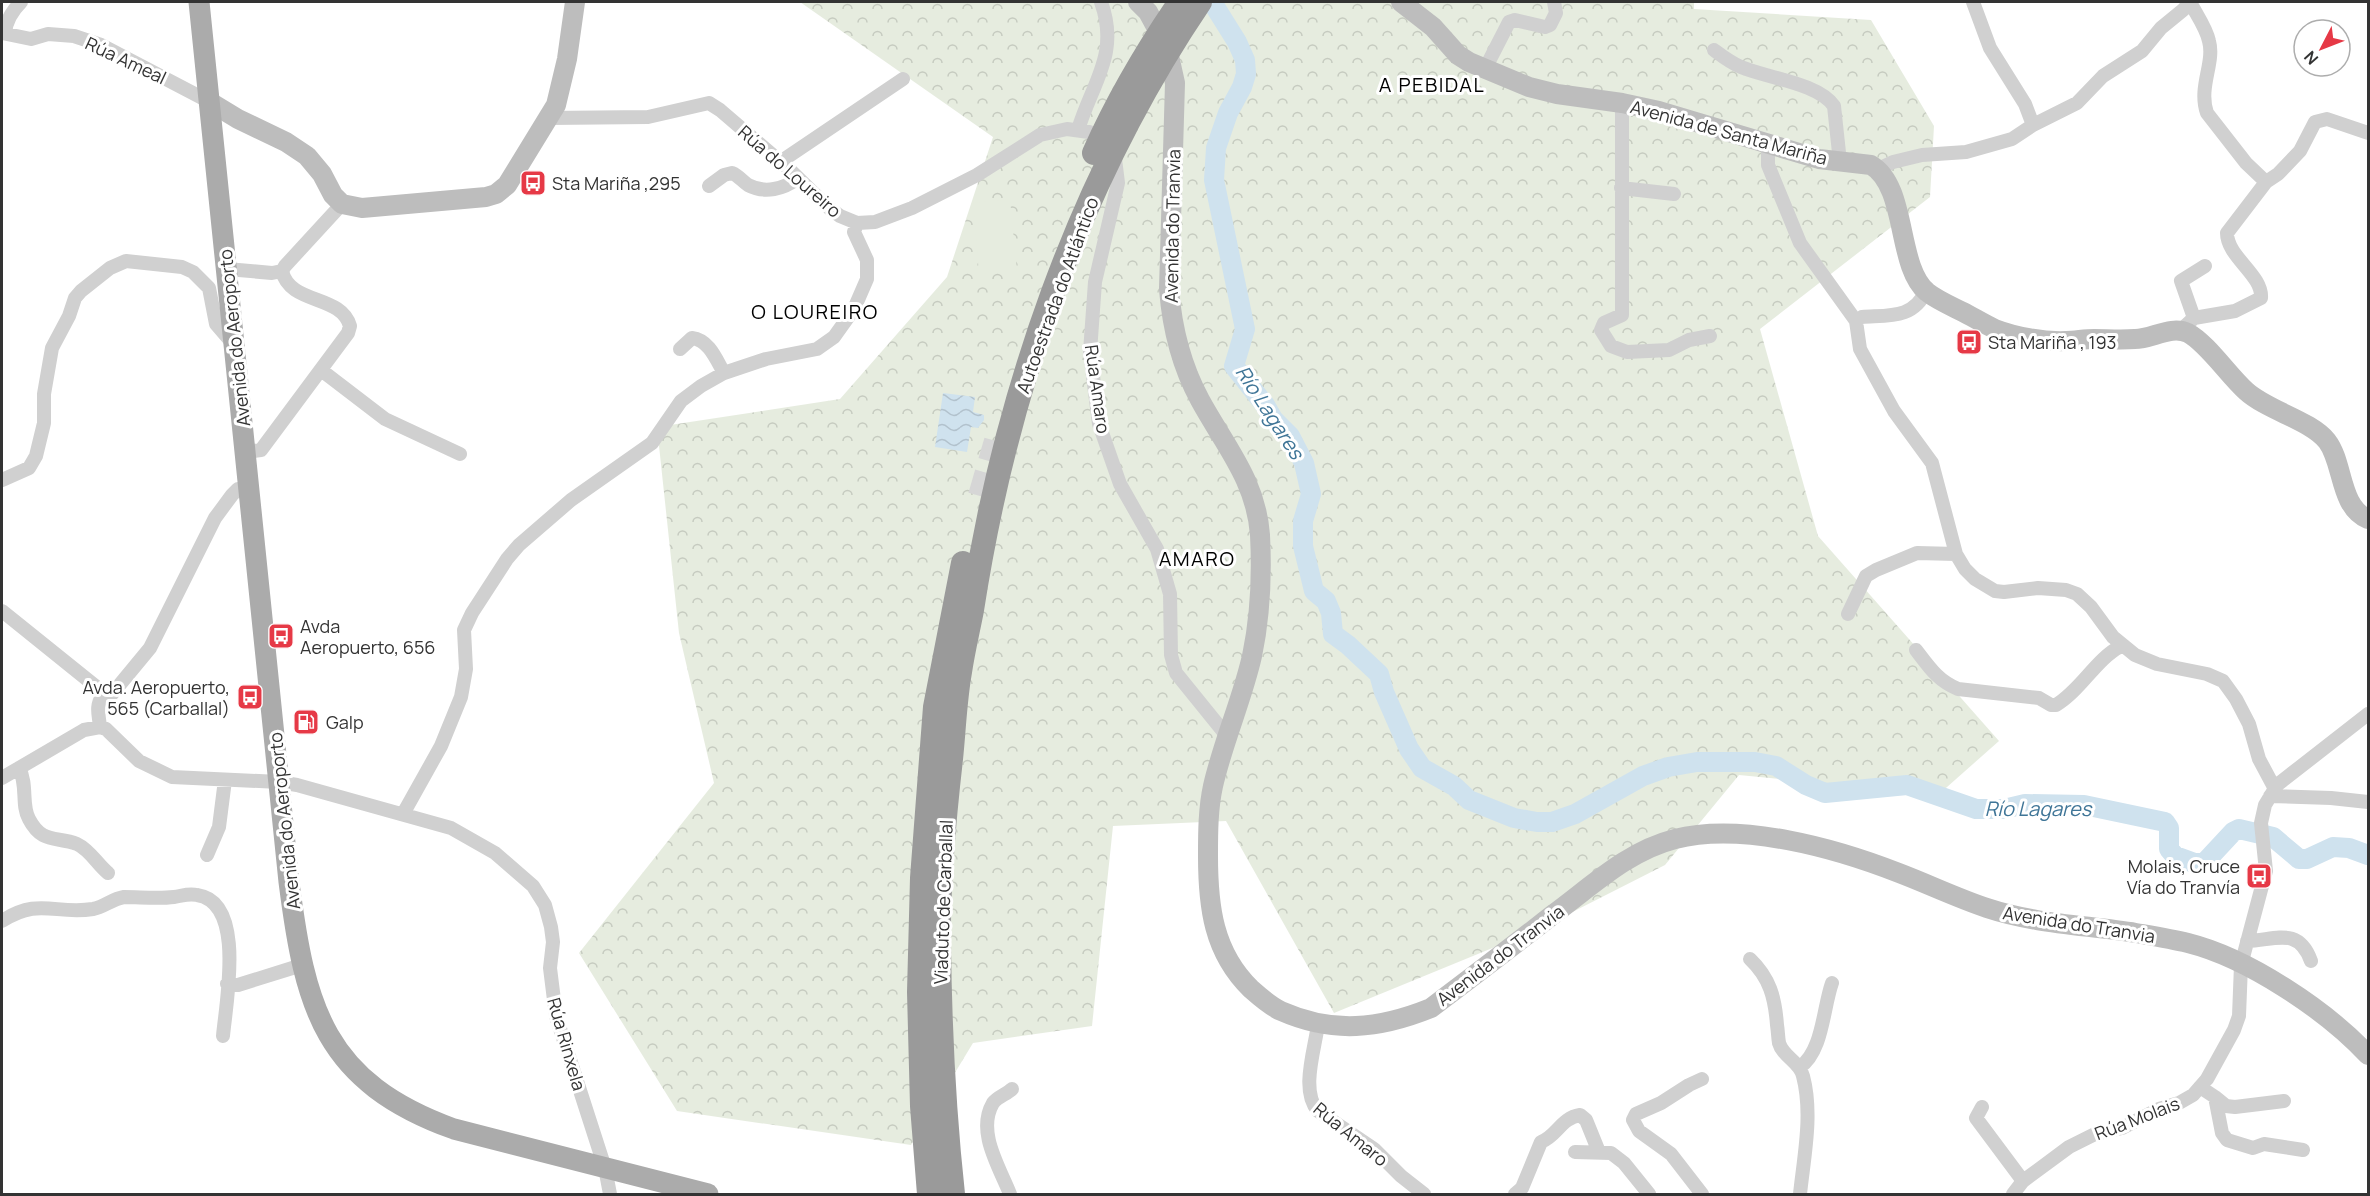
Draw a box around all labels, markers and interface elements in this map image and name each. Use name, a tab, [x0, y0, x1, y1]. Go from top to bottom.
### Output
north arrow	[2292, 18, 2352, 78]
street label: Rúa Ameal	[82, 31, 170, 89]
text: N	[2299, 46, 2323, 70]
district label: A PEBIDAL	[1379, 71, 1485, 98]
street label: Avenida de Santa Mariña	[1628, 94, 1830, 170]
street label: Rúa do Loureiro	[733, 120, 847, 222]
street label: Avenida do Tranvia	[1159, 149, 1185, 303]
bus stop icon: Sta Mariña ,295	[518, 168, 548, 198]
place label: Sta Mariña ,295	[552, 171, 681, 195]
street label: Autoestrada do Atlántico	[1010, 194, 1104, 396]
street label: Avenida do Aeroporto	[213, 248, 255, 428]
district label: O LOUREIRO	[751, 298, 879, 325]
bus stop icon: Sta Mariña , 193	[1954, 327, 1984, 357]
place label: Sta Mariña , 193	[1988, 330, 2117, 354]
street label: Rúa Amaro	[1080, 343, 1116, 435]
water label: Río Lagares	[1230, 360, 1311, 465]
district label: AMARO	[1159, 545, 1235, 572]
place label: Avda Aeropuerto, 656	[300, 614, 436, 659]
bus stop icon: Avda Aeropuerto, 656	[266, 621, 296, 651]
place label: Avda. Aeropuerto, 565 (Carballal)	[83, 675, 230, 720]
bus stop icon: Avda. Aeropuerto, 565 (Carballal)	[235, 682, 265, 712]
fuel station icon: Galp	[291, 707, 321, 737]
place label: Galp	[326, 710, 364, 734]
street label: Avenida do Aeroporto	[263, 731, 305, 911]
water label: Río Lagares	[1985, 795, 2093, 822]
street label: Viaduto de Carballal	[928, 819, 958, 985]
place label: Molais, Cruce Vía do Tranvía	[2127, 854, 2240, 899]
bus stop icon: Molais, Cruce Vía do Tranvía	[2244, 861, 2274, 891]
street label: Avenida do Tranvia	[1431, 899, 1569, 1011]
street label: Avenida do Tranvia	[2001, 900, 2157, 948]
street label: Rúa Rinxela	[542, 995, 592, 1093]
street label: Rúa Molais	[2091, 1091, 2183, 1145]
street label: Rúa Amaro	[1309, 1097, 1393, 1171]

